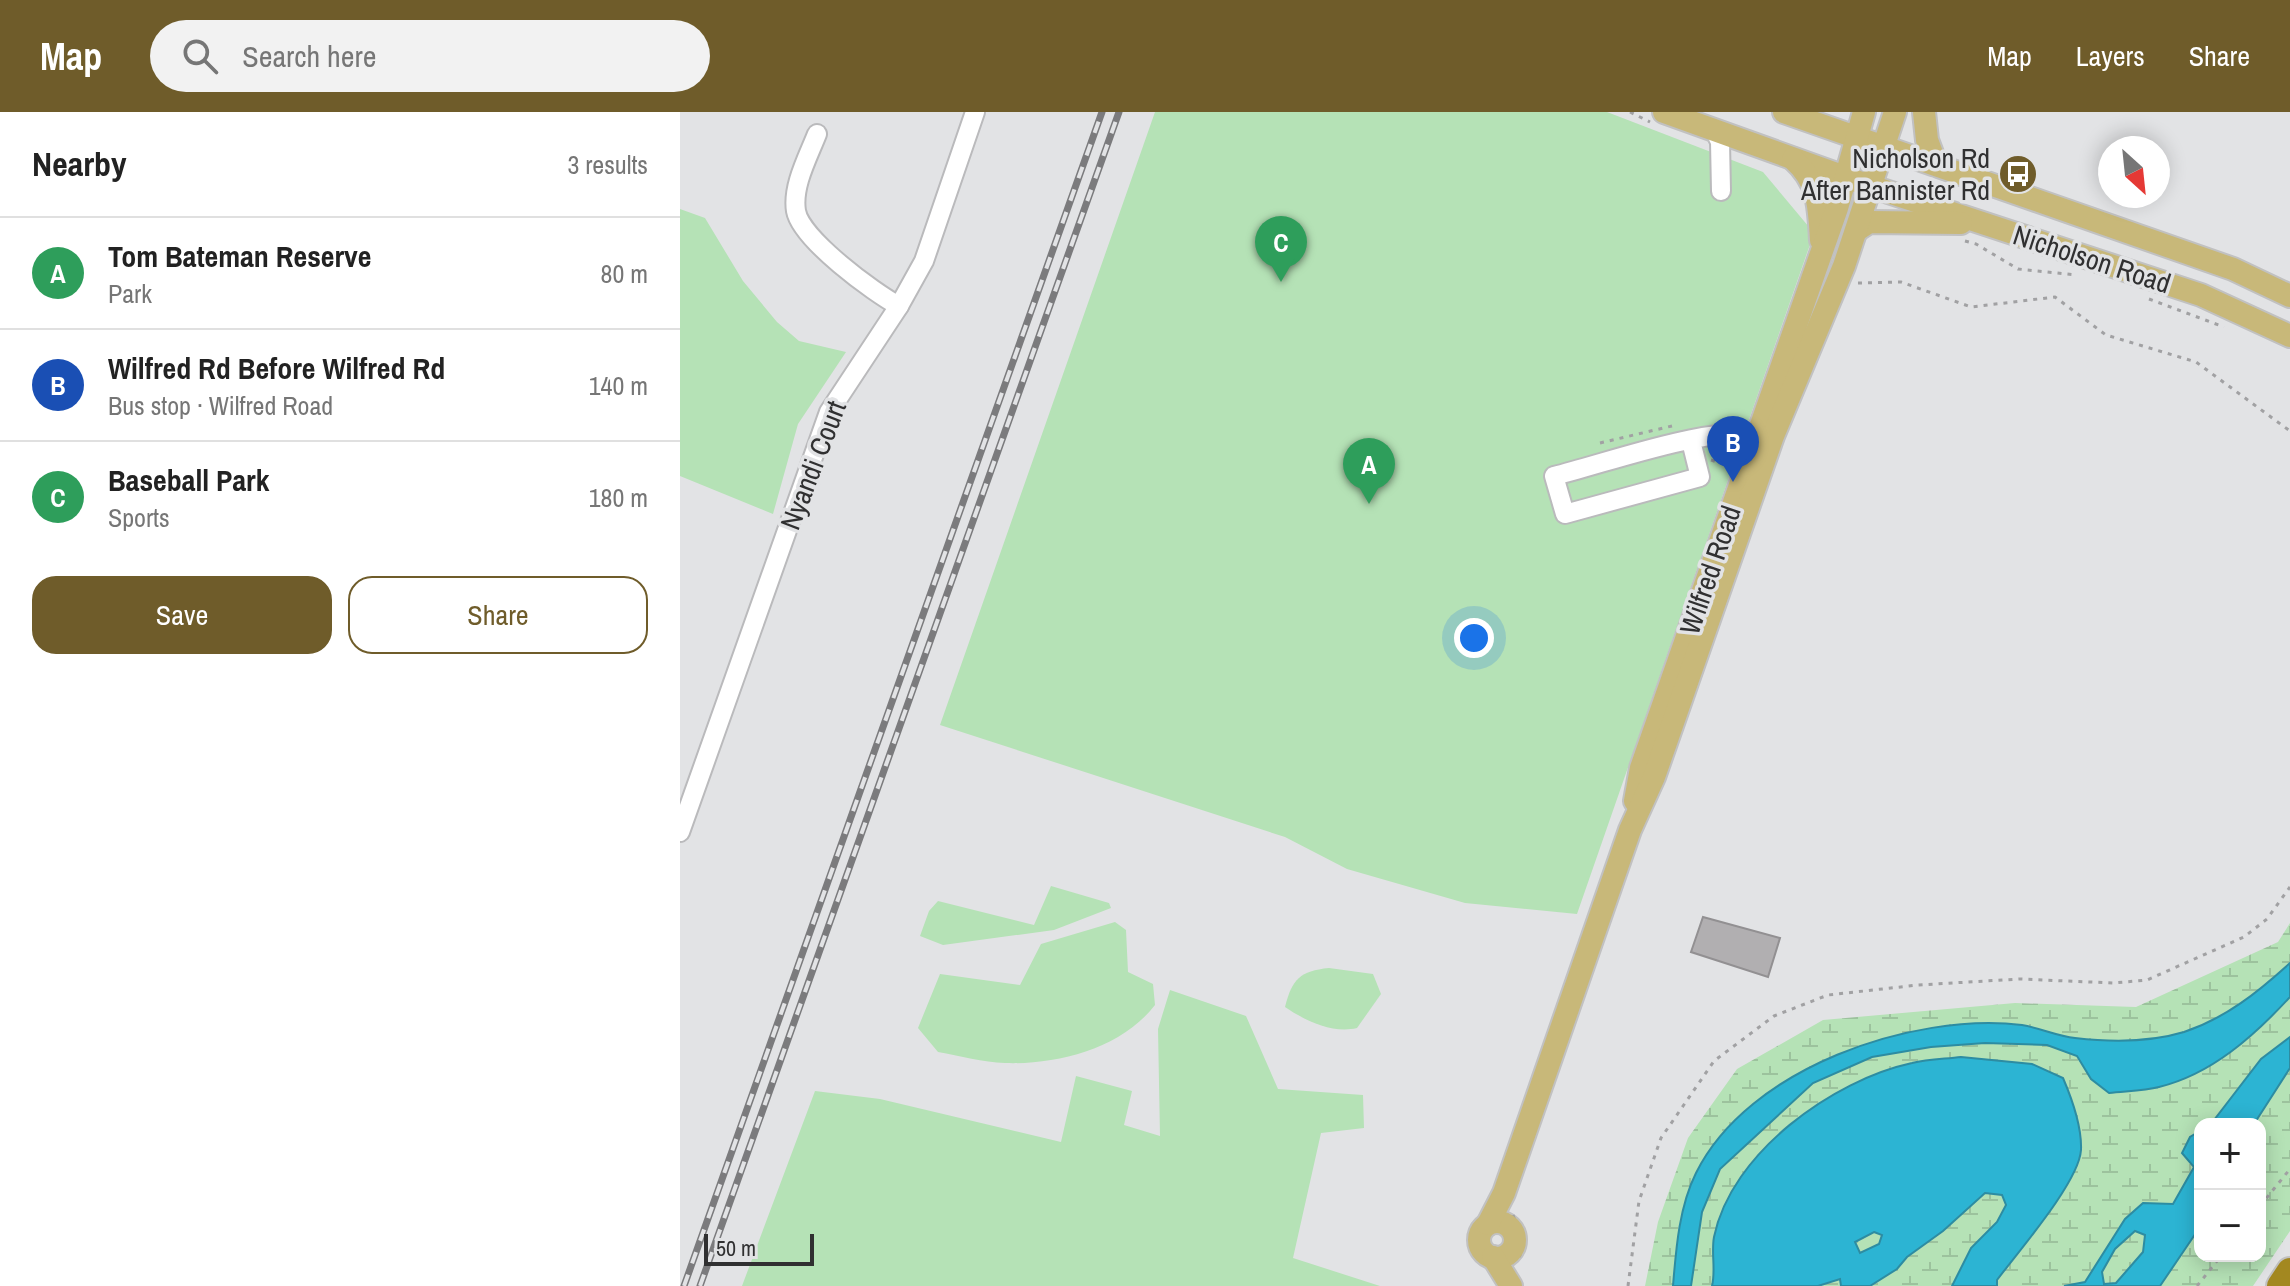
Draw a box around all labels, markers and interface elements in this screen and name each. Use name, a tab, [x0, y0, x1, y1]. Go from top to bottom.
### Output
search box	[150, 20, 710, 92]
text: Map	[40, 31, 102, 82]
icon: search	[178, 34, 222, 78]
text: Search here	[242, 36, 376, 76]
text: Map	[1987, 37, 2032, 75]
text: Layers	[2076, 37, 2145, 75]
text: Share	[2189, 37, 2250, 75]
north arrow	[2098, 136, 2170, 208]
place label: Nicholson Rd After Bannister Rd	[1800, 139, 1990, 209]
text: Nearby	[32, 141, 127, 187]
text: 3 results	[567, 147, 648, 182]
bus stop icon: Nicholson Rd After Bannister Rd	[1997, 153, 2039, 195]
pin: C	[1255, 216, 1307, 282]
street label: Nicholson Road	[2008, 216, 2176, 302]
text: Tom Bateman Reserve	[108, 236, 371, 276]
text: A	[50, 256, 66, 291]
text: 80 m	[601, 256, 648, 291]
text: Park	[108, 276, 152, 311]
text: Wilfred Rd Before Wilfred Rd	[108, 348, 445, 388]
text: B	[50, 368, 66, 403]
text: 140 m	[589, 368, 648, 403]
text: Bus stop · Wilfred Road	[108, 388, 333, 423]
street label: Nyandi Court	[771, 395, 855, 535]
pin: B	[1707, 416, 1759, 482]
pin: A	[1343, 438, 1395, 504]
text: Baseball Park	[108, 460, 269, 500]
text: C	[50, 480, 66, 515]
text: 180 m	[589, 480, 648, 515]
text: Sports	[108, 500, 170, 535]
street label: Wilfred Road	[1670, 500, 1750, 640]
button: Save	[32, 576, 332, 654]
button: Share	[348, 576, 648, 654]
your location	[1454, 618, 1494, 658]
map controls	[2194, 1118, 2266, 1262]
button: +	[2194, 1118, 2266, 1190]
button: −	[2194, 1190, 2266, 1262]
scale bar	[704, 1230, 814, 1266]
text: 50 m	[716, 1233, 756, 1263]

